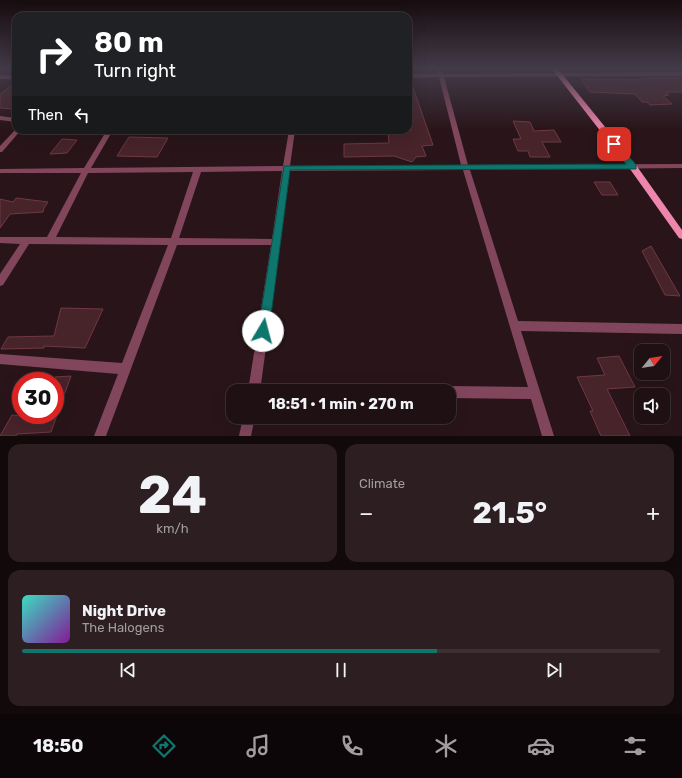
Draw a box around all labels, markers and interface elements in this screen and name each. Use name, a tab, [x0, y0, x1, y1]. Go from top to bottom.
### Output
text: 80 m	[94, 26, 164, 59]
icon: right	[28, 28, 80, 80]
text: Turn right	[94, 60, 176, 82]
icon: left	[71, 104, 93, 126]
text: Then	[28, 106, 63, 124]
pin	[597, 127, 631, 161]
icon: arrive	[603, 133, 625, 155]
position arrow	[242, 310, 284, 352]
north arrow	[634, 344, 670, 380]
map controls	[634, 344, 670, 424]
speed limit sign: 30	[12, 372, 64, 424]
button: sound	[634, 388, 670, 424]
text: 18:51 · 1 min · 270 m	[268, 395, 414, 413]
text: 24	[138, 464, 207, 526]
text: Climate	[359, 476, 405, 491]
text: 21.5°	[472, 495, 547, 531]
text: −	[359, 500, 373, 527]
text: +	[646, 500, 660, 527]
text: km/h	[156, 521, 189, 536]
text: Night Drive	[82, 602, 166, 620]
text: The Halogens	[82, 620, 164, 635]
icon: previous	[117, 659, 139, 681]
icon: pause	[330, 659, 352, 681]
icon: next	[543, 659, 565, 681]
icon: directions	[150, 732, 178, 760]
icon: music	[244, 732, 272, 760]
icon: phone	[338, 732, 366, 760]
icon: climate	[432, 732, 460, 760]
icon: car	[527, 732, 555, 760]
icon: filters	[621, 732, 649, 760]
text: 18:50	[33, 735, 83, 757]

